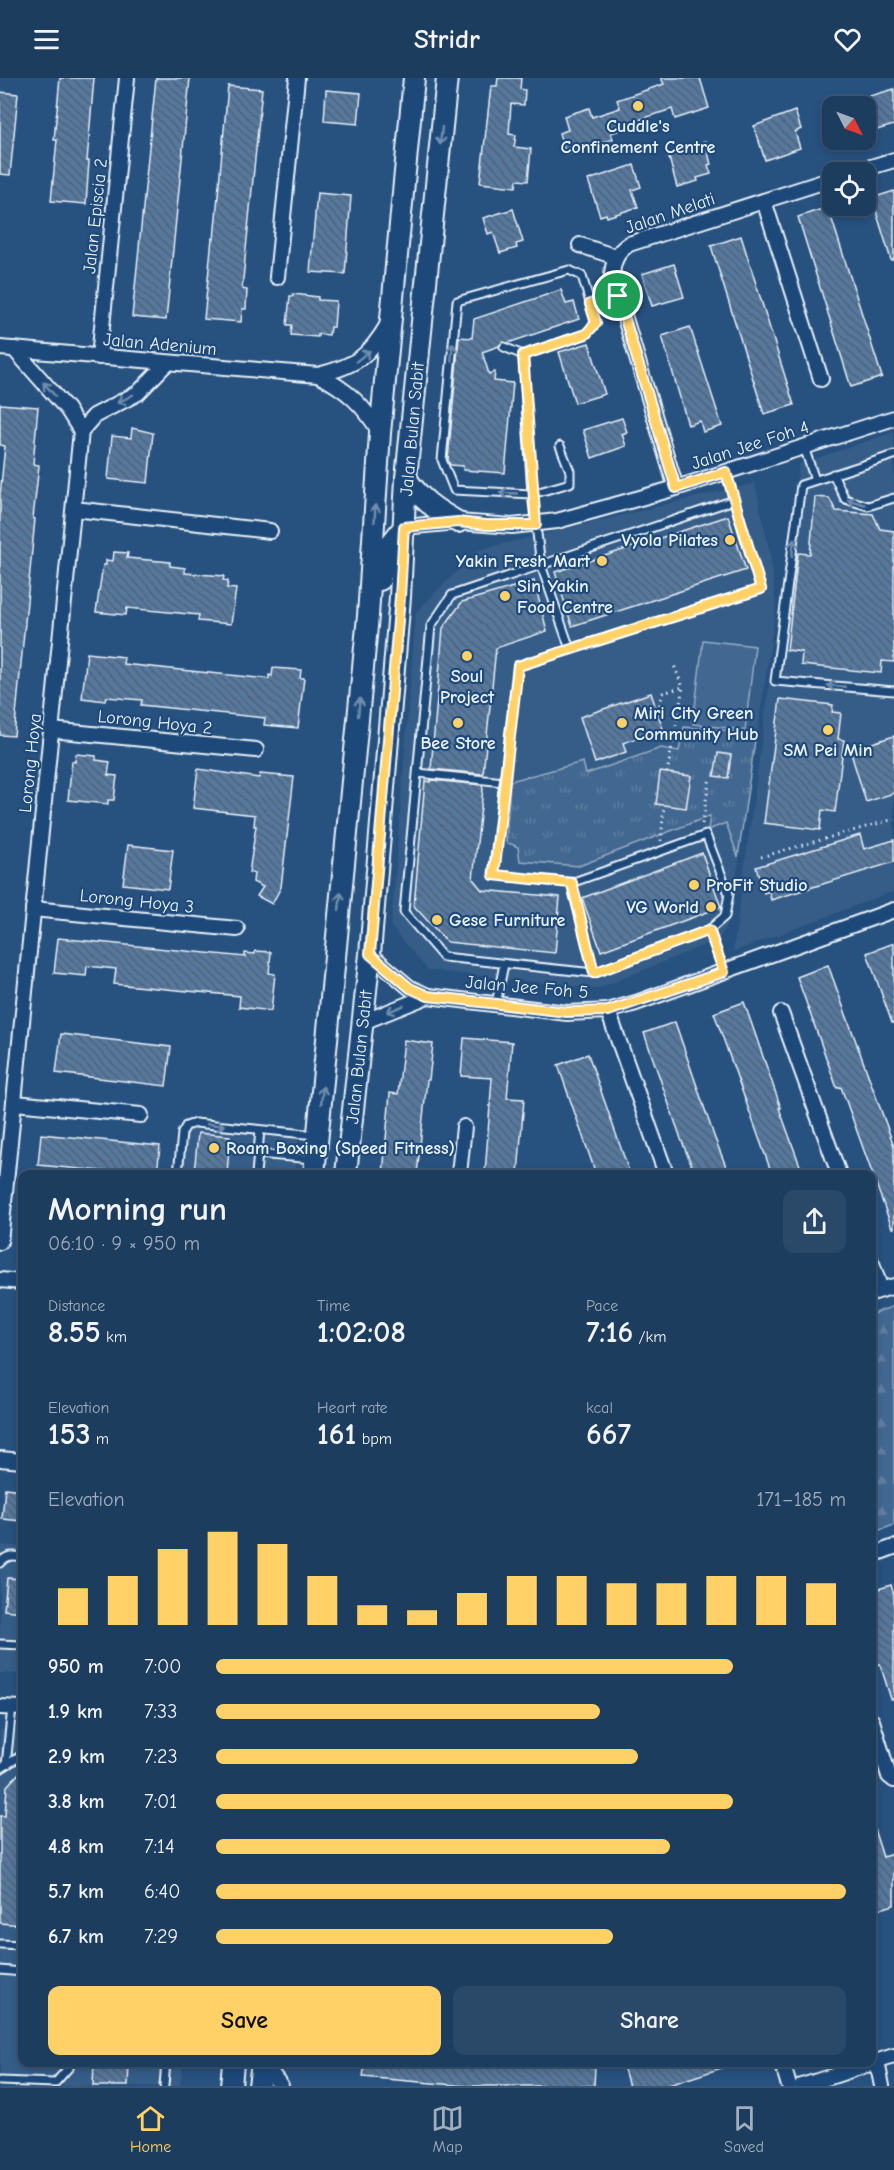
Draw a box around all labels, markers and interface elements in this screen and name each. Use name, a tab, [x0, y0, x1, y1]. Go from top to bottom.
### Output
icon: menu	[30, 23, 63, 56]
icon: heart	[831, 23, 864, 56]
text: Stridr	[414, 24, 480, 55]
north arrow	[822, 96, 876, 150]
map controls	[822, 96, 876, 216]
marker: Cuddle's Confinement Centre	[631, 99, 645, 113]
place label: Cuddle's Confinement Centre	[561, 116, 716, 158]
one-way arrow	[435, 126, 446, 146]
street label: Jalan Episcia 2	[79, 157, 112, 275]
button: locate	[822, 162, 876, 216]
street label: Jalan Melati	[623, 188, 718, 239]
pin	[592, 270, 643, 321]
icon: arrive	[601, 279, 634, 312]
street label: Jalan Adenium	[102, 329, 218, 360]
one-way arrow	[447, 342, 458, 362]
one-way arrow	[355, 350, 371, 363]
street label: Jalan Bulan Sabit	[396, 360, 429, 497]
one-way arrow	[42, 382, 56, 397]
one-way arrow	[117, 393, 134, 405]
street label: Jalan Jee Foh 4	[689, 417, 812, 474]
one-way arrow	[498, 487, 518, 498]
one-way arrow	[847, 496, 866, 507]
one-way arrow	[369, 503, 380, 523]
place label: Vyola Pilates	[622, 530, 718, 551]
marker: Vyola Pilates	[723, 533, 737, 547]
one-way arrow	[787, 538, 798, 558]
place label: Yakin Fresh Mart	[456, 551, 591, 572]
marker: Yakin Fresh Mart	[595, 554, 609, 568]
place label: Sin Yakin Food Centre	[517, 576, 613, 618]
marker: Sin Yakin Food Centre	[498, 589, 512, 603]
marker: Soul Project	[460, 649, 474, 663]
place label: Soul Project	[440, 666, 495, 708]
one-way arrow	[826, 680, 846, 691]
one-way arrow	[354, 698, 365, 718]
place label: Miri City Green Community Hub	[634, 703, 758, 745]
street label: Lorong Hoya 2	[97, 706, 213, 739]
street label: Lorong Hoya	[15, 712, 46, 814]
marker: Bee Store	[451, 716, 465, 730]
marker: Miri City Green Community Hub	[615, 716, 629, 730]
marker: SM Pei Min	[821, 723, 835, 737]
place label: Bee Store	[420, 733, 496, 754]
place label: SM Pei Min	[784, 740, 872, 761]
place label: ProFit Studio	[706, 875, 808, 896]
marker: ProFit Studio	[687, 878, 701, 892]
street label: Lorong Hoya 3	[79, 885, 195, 918]
one-way arrow	[335, 892, 346, 912]
place label: VG World	[626, 897, 699, 918]
marker: VG World	[704, 900, 718, 914]
place label: Gese Furniture	[449, 910, 566, 931]
marker: Gese Furniture	[430, 913, 444, 927]
street label: Jalan Jee Foh 5	[465, 972, 589, 1003]
street label: Jalan Bulan Sabit	[342, 988, 377, 1125]
one-way arrow	[387, 1004, 405, 1015]
one-way arrow	[317, 1086, 328, 1106]
one-way arrow	[205, 1120, 225, 1131]
place label: Roam Boxing (Speed Fitness)	[226, 1138, 455, 1159]
marker: Roam Boxing (Speed Fitness)	[207, 1141, 221, 1155]
text: Morning run	[48, 1190, 227, 1228]
button: share	[783, 1190, 846, 1253]
text: 06:10 · 9 × 950 m	[48, 1232, 200, 1255]
text: Distance	[48, 1297, 105, 1315]
text: Time	[317, 1297, 350, 1315]
text: Pace	[586, 1297, 618, 1315]
text: 8.55	[48, 1315, 101, 1350]
text: 1:02:08	[317, 1315, 406, 1350]
text: 7:16	[586, 1315, 633, 1350]
text: km	[101, 1328, 127, 1346]
text: /km	[633, 1328, 667, 1346]
text: Elevation	[48, 1399, 109, 1417]
text: Heart rate	[317, 1399, 388, 1417]
text: kcal	[586, 1399, 613, 1417]
text: 153	[48, 1417, 91, 1452]
text: 161	[317, 1417, 356, 1452]
text: 667	[586, 1417, 631, 1452]
text: m	[91, 1430, 109, 1448]
text: bpm	[356, 1430, 392, 1448]
text: Elevation	[48, 1488, 125, 1511]
text: 171–185 m	[756, 1488, 846, 1511]
text: 950 m	[48, 1655, 104, 1678]
text: 7:00	[144, 1655, 181, 1678]
text: 1.9 km	[48, 1700, 103, 1723]
text: 7:33	[144, 1700, 177, 1723]
text: 2.9 km	[48, 1745, 105, 1768]
text: 7:23	[144, 1745, 178, 1768]
text: 3.8 km	[48, 1790, 105, 1813]
text: 7:01	[144, 1790, 177, 1813]
text: 4.8 km	[48, 1835, 104, 1858]
text: 7:14	[144, 1835, 175, 1858]
text: 5.7 km	[48, 1880, 104, 1903]
text: 6:40	[144, 1880, 180, 1903]
text: 6.7 km	[48, 1925, 104, 1948]
text: 7:29	[144, 1925, 178, 1948]
button: Save	[48, 1986, 441, 2055]
button: Share	[453, 1986, 846, 2055]
tab: Home	[130, 2102, 171, 2156]
tab: Map	[431, 2102, 464, 2156]
tab: Saved	[724, 2102, 764, 2156]

